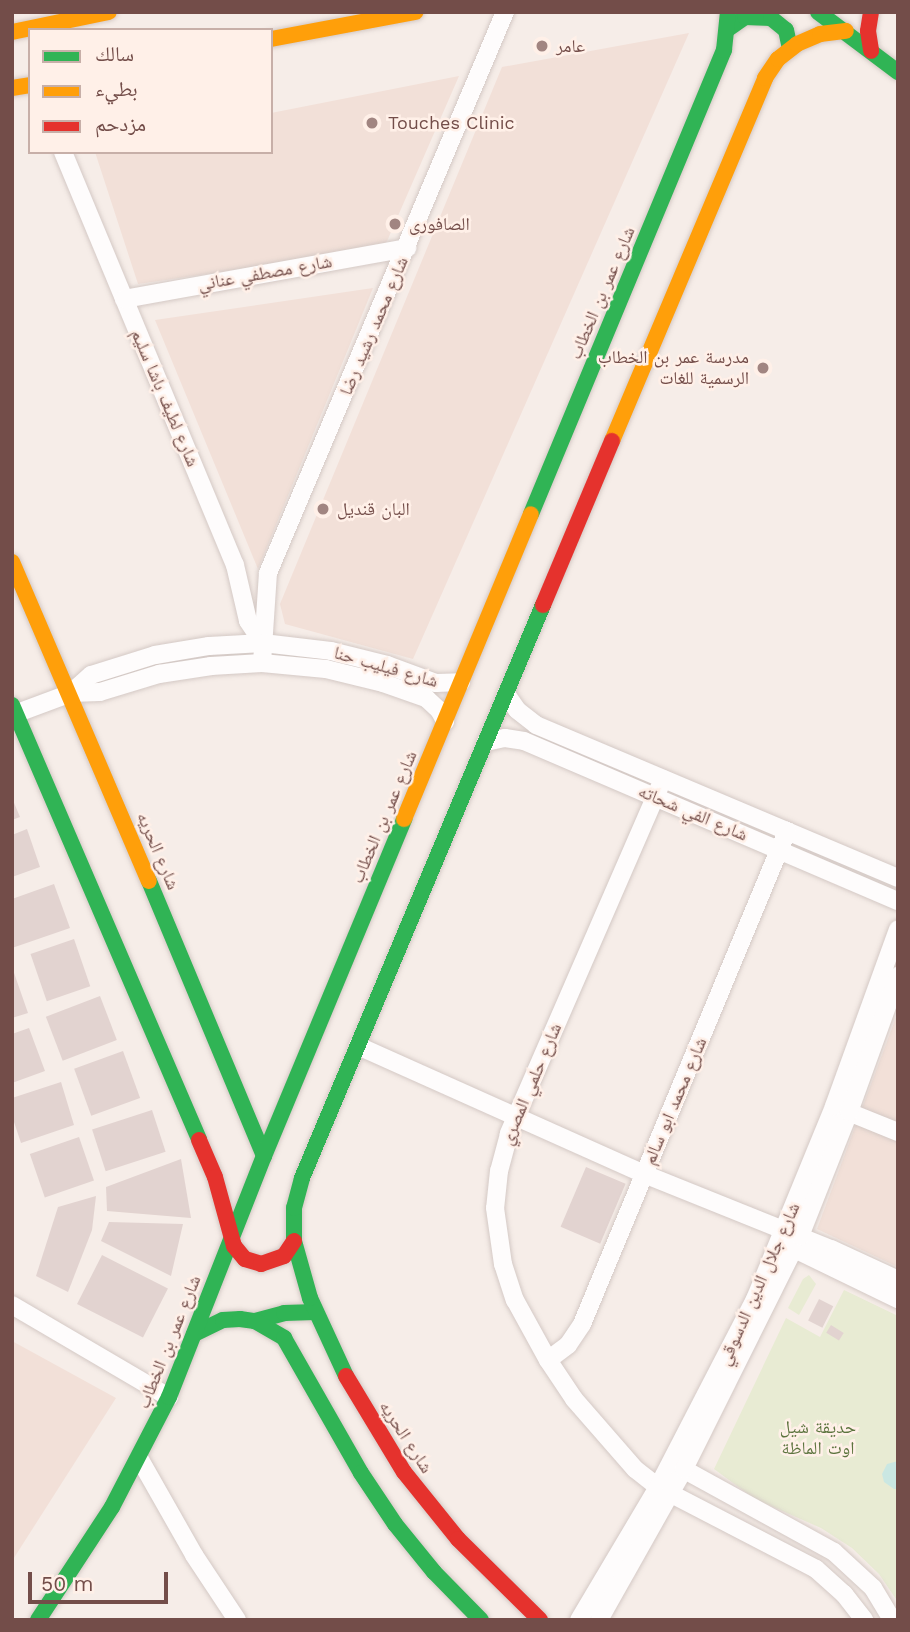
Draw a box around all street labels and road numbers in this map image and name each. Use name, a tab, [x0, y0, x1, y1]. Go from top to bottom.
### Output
street label: شارع عمر بن الخطاب	[564, 224, 640, 362]
street label: شارع مصطفي عناني	[196, 251, 334, 295]
street label: شارع محمد رشيد رضا	[335, 254, 413, 398]
street label: شارع لطيف باشا سليم	[126, 326, 204, 470]
street label: شارع فيليب حنا	[331, 642, 441, 692]
street label: شارع عمر بن الخطاب	[346, 748, 422, 886]
street label: شارع الفي شحاته	[635, 780, 751, 846]
street label: شارع الحريه	[132, 809, 184, 893]
street label: شارع حلمي المصري	[496, 1020, 566, 1148]
street label: شارع محمد ابو سالم	[638, 1034, 712, 1168]
street label: شارع جلال الدين الدسوقي	[713, 1199, 805, 1369]
street label: شارع عمر بن الخطاب	[132, 1272, 206, 1412]
street label: شارع الحريه	[375, 1397, 437, 1477]

